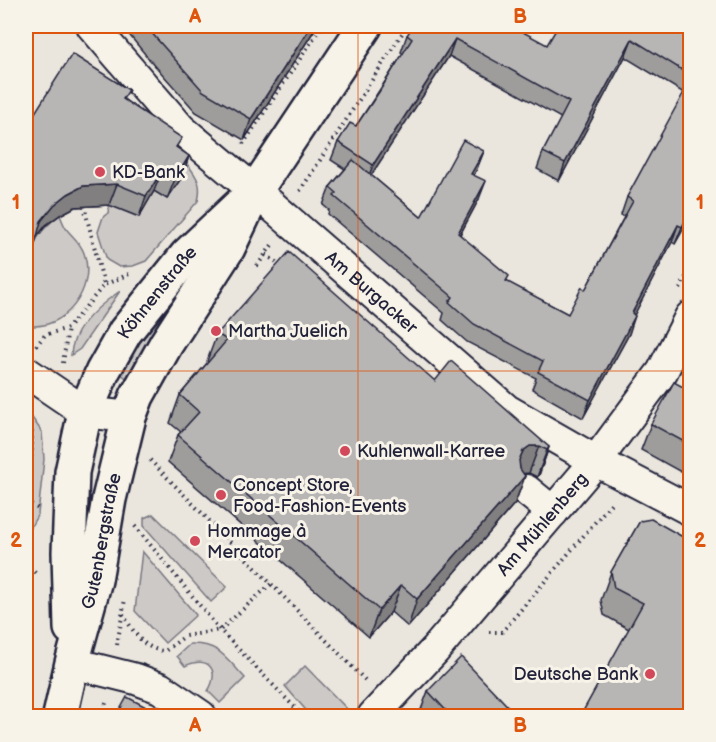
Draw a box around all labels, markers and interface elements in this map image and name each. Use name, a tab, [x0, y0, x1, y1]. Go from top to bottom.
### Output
text: A	[188, 5, 202, 29]
text: B	[513, 5, 527, 29]
place label: KD-Bank	[112, 162, 185, 183]
marker: KD-Bank	[93, 165, 107, 179]
text: 1	[12, 191, 20, 215]
text: 1	[696, 191, 704, 215]
street label: Köhnenstraße	[113, 241, 201, 343]
street label: Am Burgacker	[321, 247, 422, 339]
place label: Martha Juelich	[228, 321, 348, 342]
marker: Martha Juelich	[209, 324, 223, 338]
place label: Kuhlenwall-Karree	[357, 441, 505, 462]
marker: Kuhlenwall-Karree	[338, 444, 352, 458]
street label: Am Mühlenberg	[493, 469, 592, 580]
street label: Gutenbergstraße	[77, 471, 126, 612]
place label: Concept Store, Food-Fashion-Events	[233, 475, 406, 517]
marker: Concept Store, Food-Fashion-Events	[214, 488, 228, 502]
place label: Hommage à Mercator	[207, 521, 307, 563]
text: 2	[10, 529, 22, 553]
text: 2	[694, 529, 706, 553]
marker: Hommage à Mercator	[188, 534, 202, 548]
place label: Deutsche Bank	[514, 664, 638, 685]
marker: Deutsche Bank	[643, 667, 657, 681]
text: A	[188, 714, 202, 738]
text: B	[513, 714, 527, 738]

